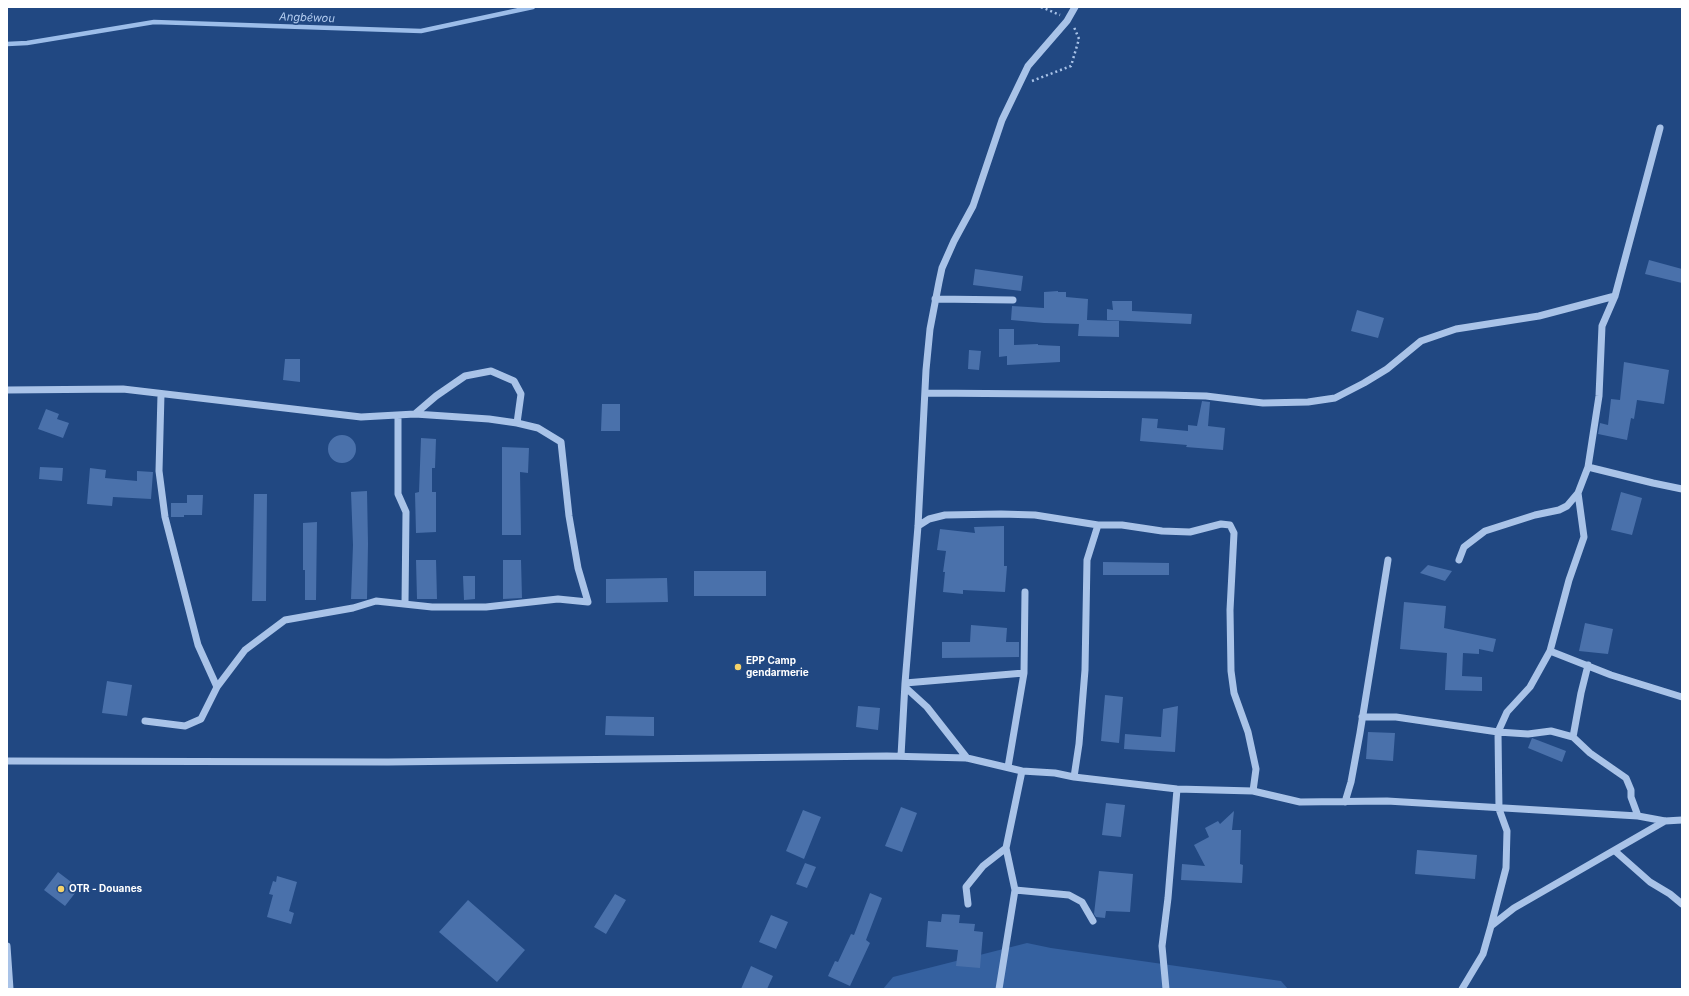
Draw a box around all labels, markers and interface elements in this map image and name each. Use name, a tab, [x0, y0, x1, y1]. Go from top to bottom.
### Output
water label: Angbéwou	[279, 10, 335, 26]
place label: EPP Camp gendarmerie	[746, 655, 809, 678]
marker: EPP Camp gendarmerie	[733, 662, 743, 672]
place label: OTR - Douanes	[69, 883, 142, 895]
marker: OTR - Douanes	[56, 884, 66, 894]

